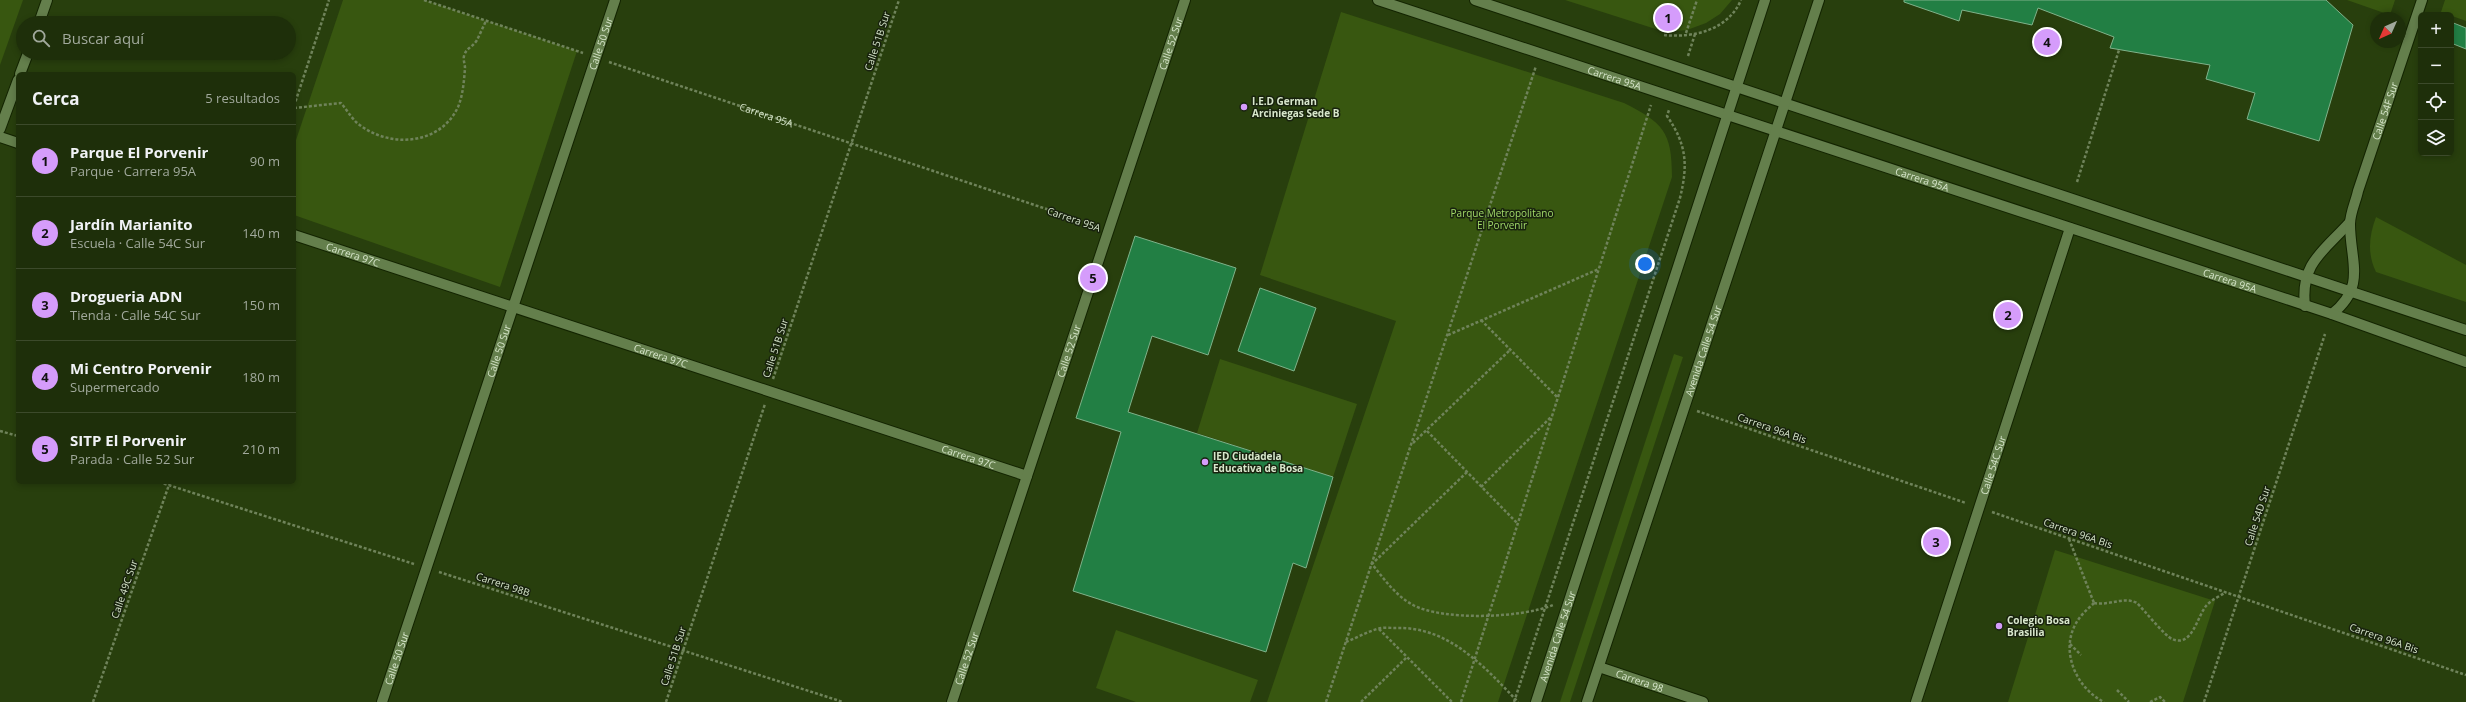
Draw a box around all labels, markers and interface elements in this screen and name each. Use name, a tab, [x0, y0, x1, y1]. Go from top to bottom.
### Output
pin: 1	[1655, 3, 1681, 33]
street label: Calle 51B Sur	[861, 10, 893, 72]
north arrow	[2370, 12, 2406, 48]
map controls	[2418, 12, 2454, 156]
button: +	[2418, 12, 2454, 48]
street label: Calle 50 Sur	[585, 15, 616, 72]
street label: Calle 52 Sur	[1155, 15, 1186, 72]
search box	[16, 16, 296, 60]
icon: search	[30, 27, 52, 49]
pin: 4	[2034, 27, 2060, 57]
text: Buscar aquí	[62, 28, 144, 48]
button: −	[2418, 48, 2454, 84]
street label: Carrera 95A	[1586, 62, 1644, 93]
street label: Calle 54F Sur	[2369, 80, 2401, 142]
button: locate	[2418, 84, 2454, 120]
text: Cerca	[32, 87, 80, 110]
text: 5 resultados	[205, 89, 280, 107]
place label: I.E.D German Arciniegas Sede B	[1252, 94, 1340, 120]
street label: Carrera 95A	[738, 99, 796, 131]
marker: I.E.D German Arciniegas Sede B	[1239, 102, 1249, 112]
button: layers	[2418, 120, 2454, 156]
text: Parque El Porvenir	[70, 142, 208, 162]
text: 1	[41, 152, 49, 170]
text: 90 m	[250, 152, 280, 170]
text: Parque · Carrera 95A	[70, 162, 196, 180]
street label: Carrera 95A	[1894, 164, 1952, 195]
street label: Carrera 95A	[1045, 203, 1103, 235]
park label: Parque Metropolitano El Porvenir	[1451, 206, 1553, 232]
text: Jardín Marianito	[70, 214, 193, 234]
text: 2	[41, 224, 49, 242]
text: 140 m	[242, 224, 280, 242]
text: Escuela · Calle 54C Sur	[70, 234, 205, 252]
street label: Carrera 97C	[324, 239, 382, 270]
your location	[1635, 254, 1655, 274]
pin: 5	[1080, 263, 1106, 293]
street label: Carrera 95A	[2201, 265, 2259, 296]
text: Drogueria ADN	[70, 286, 182, 306]
text: 3	[41, 296, 49, 314]
text: 150 m	[242, 296, 280, 314]
pin: 2	[1995, 300, 2021, 330]
street label: Avenida Calle 54 Sur	[1682, 303, 1725, 398]
text: Tienda · Calle 54C Sur	[70, 306, 201, 324]
street label: Calle 51B Sur	[759, 317, 791, 379]
street label: Calle 50 Sur	[483, 323, 514, 379]
street label: Calle 52 Sur	[1053, 323, 1084, 379]
street label: Carrera 97C	[632, 340, 689, 371]
text: Mi Centro Porvenir	[70, 358, 212, 378]
text: 4	[41, 368, 49, 386]
text: 180 m	[242, 368, 280, 386]
text: Supermercado	[70, 378, 160, 396]
street label: Carrera 96A Bis	[1736, 410, 1809, 446]
text: SITP El Porvenir	[70, 430, 186, 450]
street label: Calle 54C Sur	[1977, 434, 2009, 496]
text: 5	[41, 440, 49, 458]
text: 210 m	[242, 440, 280, 458]
street label: Carrera 97C	[940, 441, 997, 472]
place label: IED Ciudadela Educativa de Bosa	[1213, 449, 1303, 475]
text: Parada · Calle 52 Sur	[70, 450, 194, 468]
marker: IED Ciudadela Educativa de Bosa	[1200, 457, 1210, 467]
street label: Calle 54D Sur	[2241, 484, 2273, 548]
street label: Carrera 96A Bis	[2042, 515, 2115, 551]
pin: 3	[1923, 527, 1949, 557]
street label: Calle 49C Sur	[107, 558, 141, 620]
street label: Carrera 98B	[474, 569, 532, 599]
street label: Avenida Calle 54 Sur	[1536, 589, 1579, 684]
place label: Colegio Bosa Brasilia	[2007, 613, 2070, 639]
street label: Carrera 96A Bis	[2348, 620, 2421, 656]
marker: Colegio Bosa Brasilia	[1994, 621, 2004, 631]
street label: Calle 51B Sur	[657, 625, 689, 687]
street label: Calle 50 Sur	[381, 630, 412, 687]
street label: Calle 52 Sur	[951, 630, 982, 687]
street label: Carrera 98	[1614, 666, 1666, 695]

